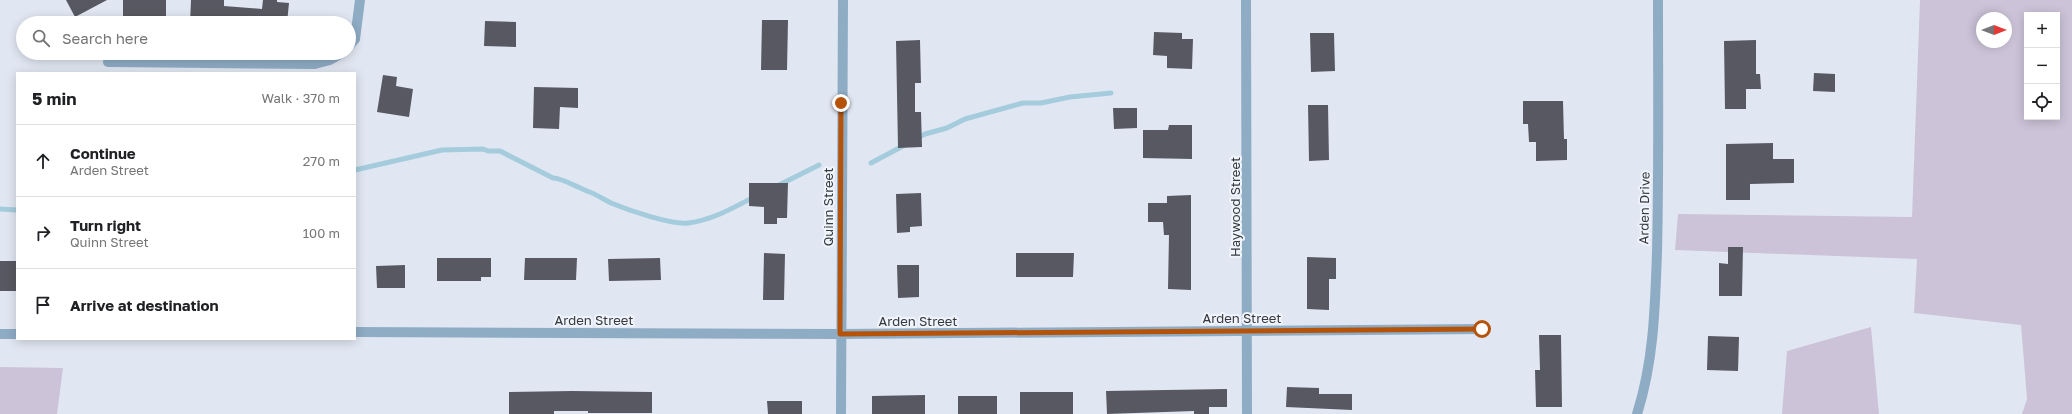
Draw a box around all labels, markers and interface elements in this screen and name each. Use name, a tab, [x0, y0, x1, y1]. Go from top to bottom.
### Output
north arrow	[1976, 12, 2012, 48]
map controls	[2024, 12, 2060, 120]
button: +	[2024, 12, 2060, 48]
search box	[16, 16, 356, 60]
icon: search	[30, 27, 52, 49]
text: Search here	[62, 29, 148, 47]
button: −	[2024, 48, 2060, 84]
button: locate	[2024, 84, 2060, 120]
text: 5 min	[32, 88, 76, 109]
text: Walk · 370 m	[261, 90, 340, 106]
route end	[832, 94, 850, 112]
text: Continue	[70, 144, 136, 162]
icon: ahead	[32, 150, 54, 172]
text: 270 m	[303, 153, 340, 169]
street label: Haywood Street	[1227, 157, 1243, 257]
text: Arden Street	[70, 162, 149, 178]
street label: Quinn Street	[820, 168, 836, 246]
street label: Arden Drive	[1635, 172, 1653, 244]
text: Turn right	[70, 216, 141, 234]
icon: right	[32, 222, 54, 244]
text: 100 m	[303, 225, 340, 241]
text: Quinn Street	[70, 234, 149, 250]
icon: arrive	[32, 294, 54, 316]
text: Arrive at destination	[70, 296, 219, 314]
street label: Arden Street	[1203, 310, 1281, 326]
street label: Arden Street	[555, 312, 633, 328]
street label: Arden Street	[879, 313, 957, 329]
route start	[1473, 320, 1491, 338]

